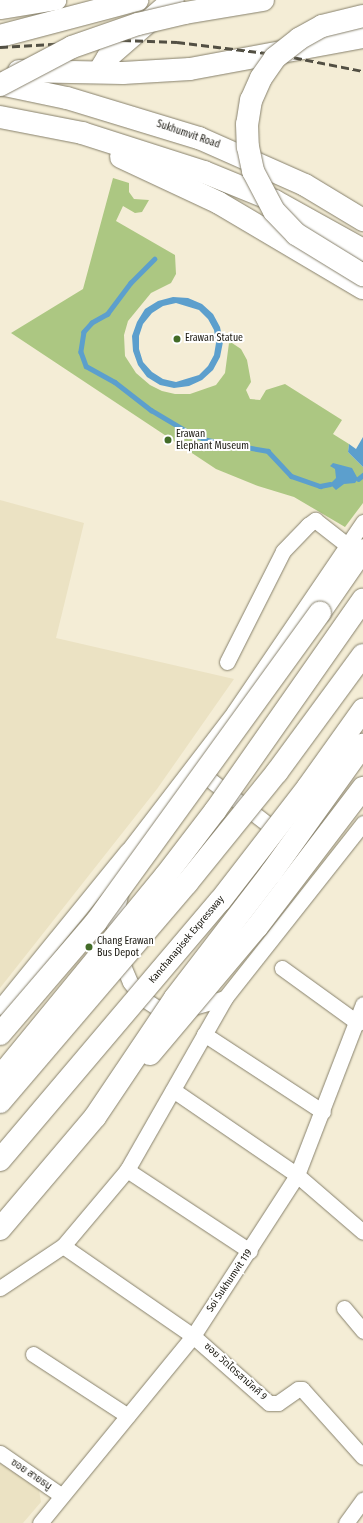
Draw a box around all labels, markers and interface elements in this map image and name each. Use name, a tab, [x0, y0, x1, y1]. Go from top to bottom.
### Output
street label: Sukhumvit Road	[155, 119, 221, 151]
place label: Erawan Statue	[185, 333, 243, 345]
marker: Erawan Statue	[172, 334, 182, 344]
place label: Erawan Elephant Museum	[176, 428, 249, 452]
marker: Erawan Elephant Museum	[163, 435, 173, 445]
street label: Kanchanapisek Expressway	[147, 894, 227, 986]
place label: Chang Erawan Bus Depot	[97, 935, 154, 958]
marker: Chang Erawan Bus Depot	[84, 942, 94, 952]
street label: Soi Sukhumvit 119	[205, 1247, 255, 1315]
street label: ซอย วัดไตรสามัคคี 9	[201, 1341, 269, 1403]
street label: ซอย สายธนู	[8, 1457, 54, 1493]

